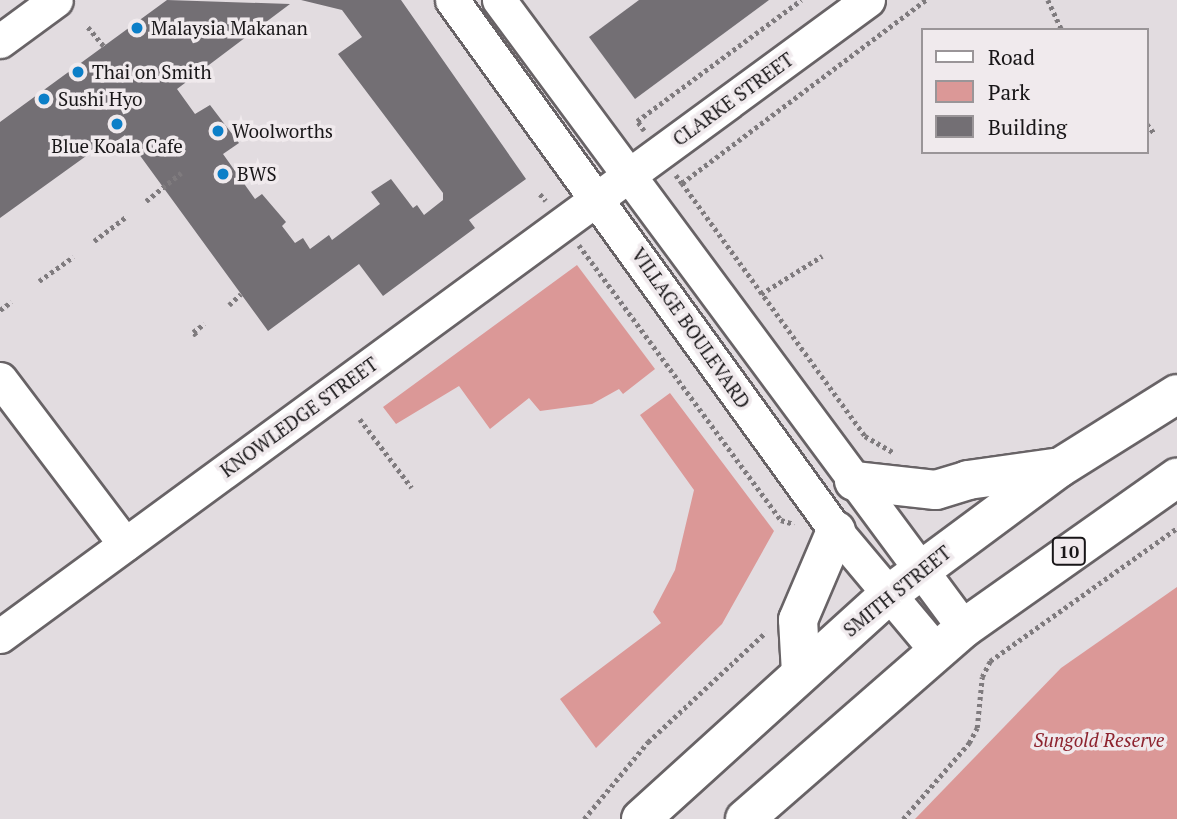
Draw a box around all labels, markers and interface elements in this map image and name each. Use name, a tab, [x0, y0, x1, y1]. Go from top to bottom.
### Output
place label: Malaysia Makanan	[151, 17, 308, 39]
marker: Malaysia Makanan	[129, 20, 145, 36]
legend	[922, 28, 1149, 154]
text: Road	[988, 43, 1035, 71]
street label: CLARKE STREET	[668, 48, 798, 150]
place label: Thai on Smith	[92, 61, 212, 83]
marker: Thai on Smith	[70, 64, 86, 80]
text: Park	[988, 78, 1030, 106]
place label: Sushi Hyo	[58, 88, 142, 110]
marker: Sushi Hyo	[36, 91, 52, 107]
text: Building	[988, 113, 1067, 141]
marker: Blue Koala Cafe	[109, 116, 125, 132]
place label: Woolworths	[232, 120, 333, 142]
marker: Woolworths	[210, 123, 226, 139]
place label: Blue Koala Cafe	[51, 135, 183, 157]
place label: BWS	[237, 163, 277, 185]
marker: BWS	[215, 166, 231, 182]
street label: VILLAGE BOULEVARD	[627, 243, 755, 413]
street label: KNOWLEDGE STREET	[216, 352, 382, 482]
road number: 10	[1052, 536, 1086, 566]
street label: SMITH STREET	[839, 541, 955, 641]
park label: Sungold Reserve	[1034, 729, 1164, 751]

